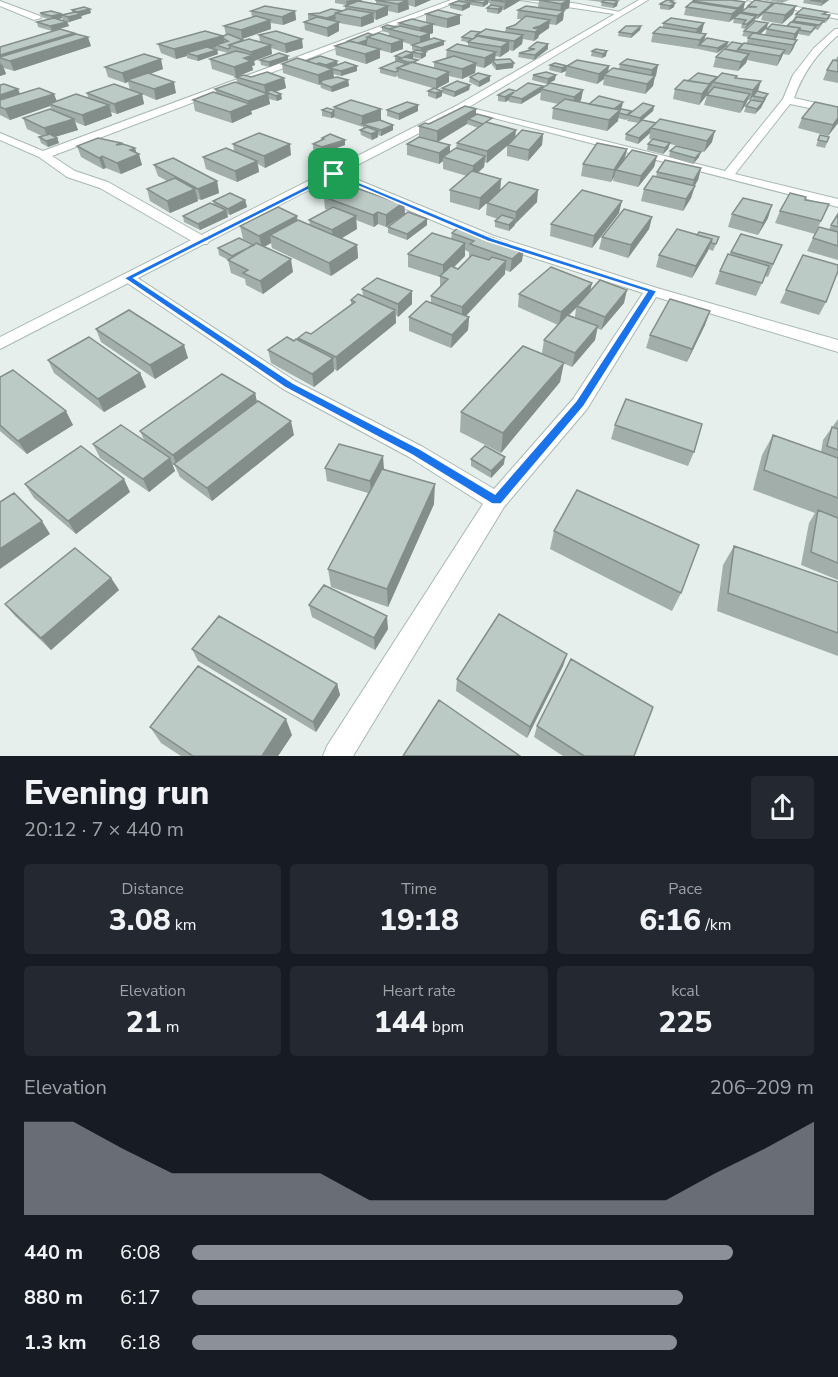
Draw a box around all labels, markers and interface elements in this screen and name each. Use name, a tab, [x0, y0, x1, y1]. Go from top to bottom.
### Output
pin	[308, 148, 359, 199]
icon: arrive	[317, 157, 350, 190]
text: Evening run	[24, 771, 209, 816]
button: share	[751, 776, 814, 839]
text: 20:12 · 7 × 440 m	[24, 816, 184, 843]
text: Distance	[122, 878, 184, 900]
text: Time	[401, 878, 437, 900]
text: Pace	[668, 878, 702, 900]
text: 3.08	[109, 900, 171, 941]
text: 19:18	[379, 900, 459, 941]
text: 6:16	[639, 900, 701, 941]
text: km	[171, 914, 196, 936]
text: /km	[701, 914, 731, 936]
text: Elevation	[120, 980, 186, 1002]
text: Heart rate	[382, 980, 456, 1002]
text: kcal	[671, 980, 700, 1002]
text: 21	[126, 1002, 162, 1043]
text: 144	[374, 1002, 428, 1043]
text: 225	[658, 1002, 712, 1043]
text: m	[162, 1016, 180, 1038]
text: bpm	[428, 1016, 464, 1038]
text: Elevation	[24, 1074, 107, 1101]
text: 206–209 m	[710, 1074, 814, 1101]
text: 440 m	[24, 1239, 83, 1266]
text: 6:08	[120, 1239, 161, 1266]
text: 880 m	[24, 1284, 83, 1311]
text: 6:17	[120, 1284, 161, 1311]
text: 1.3 km	[24, 1329, 87, 1356]
text: 6:18	[120, 1329, 161, 1356]

